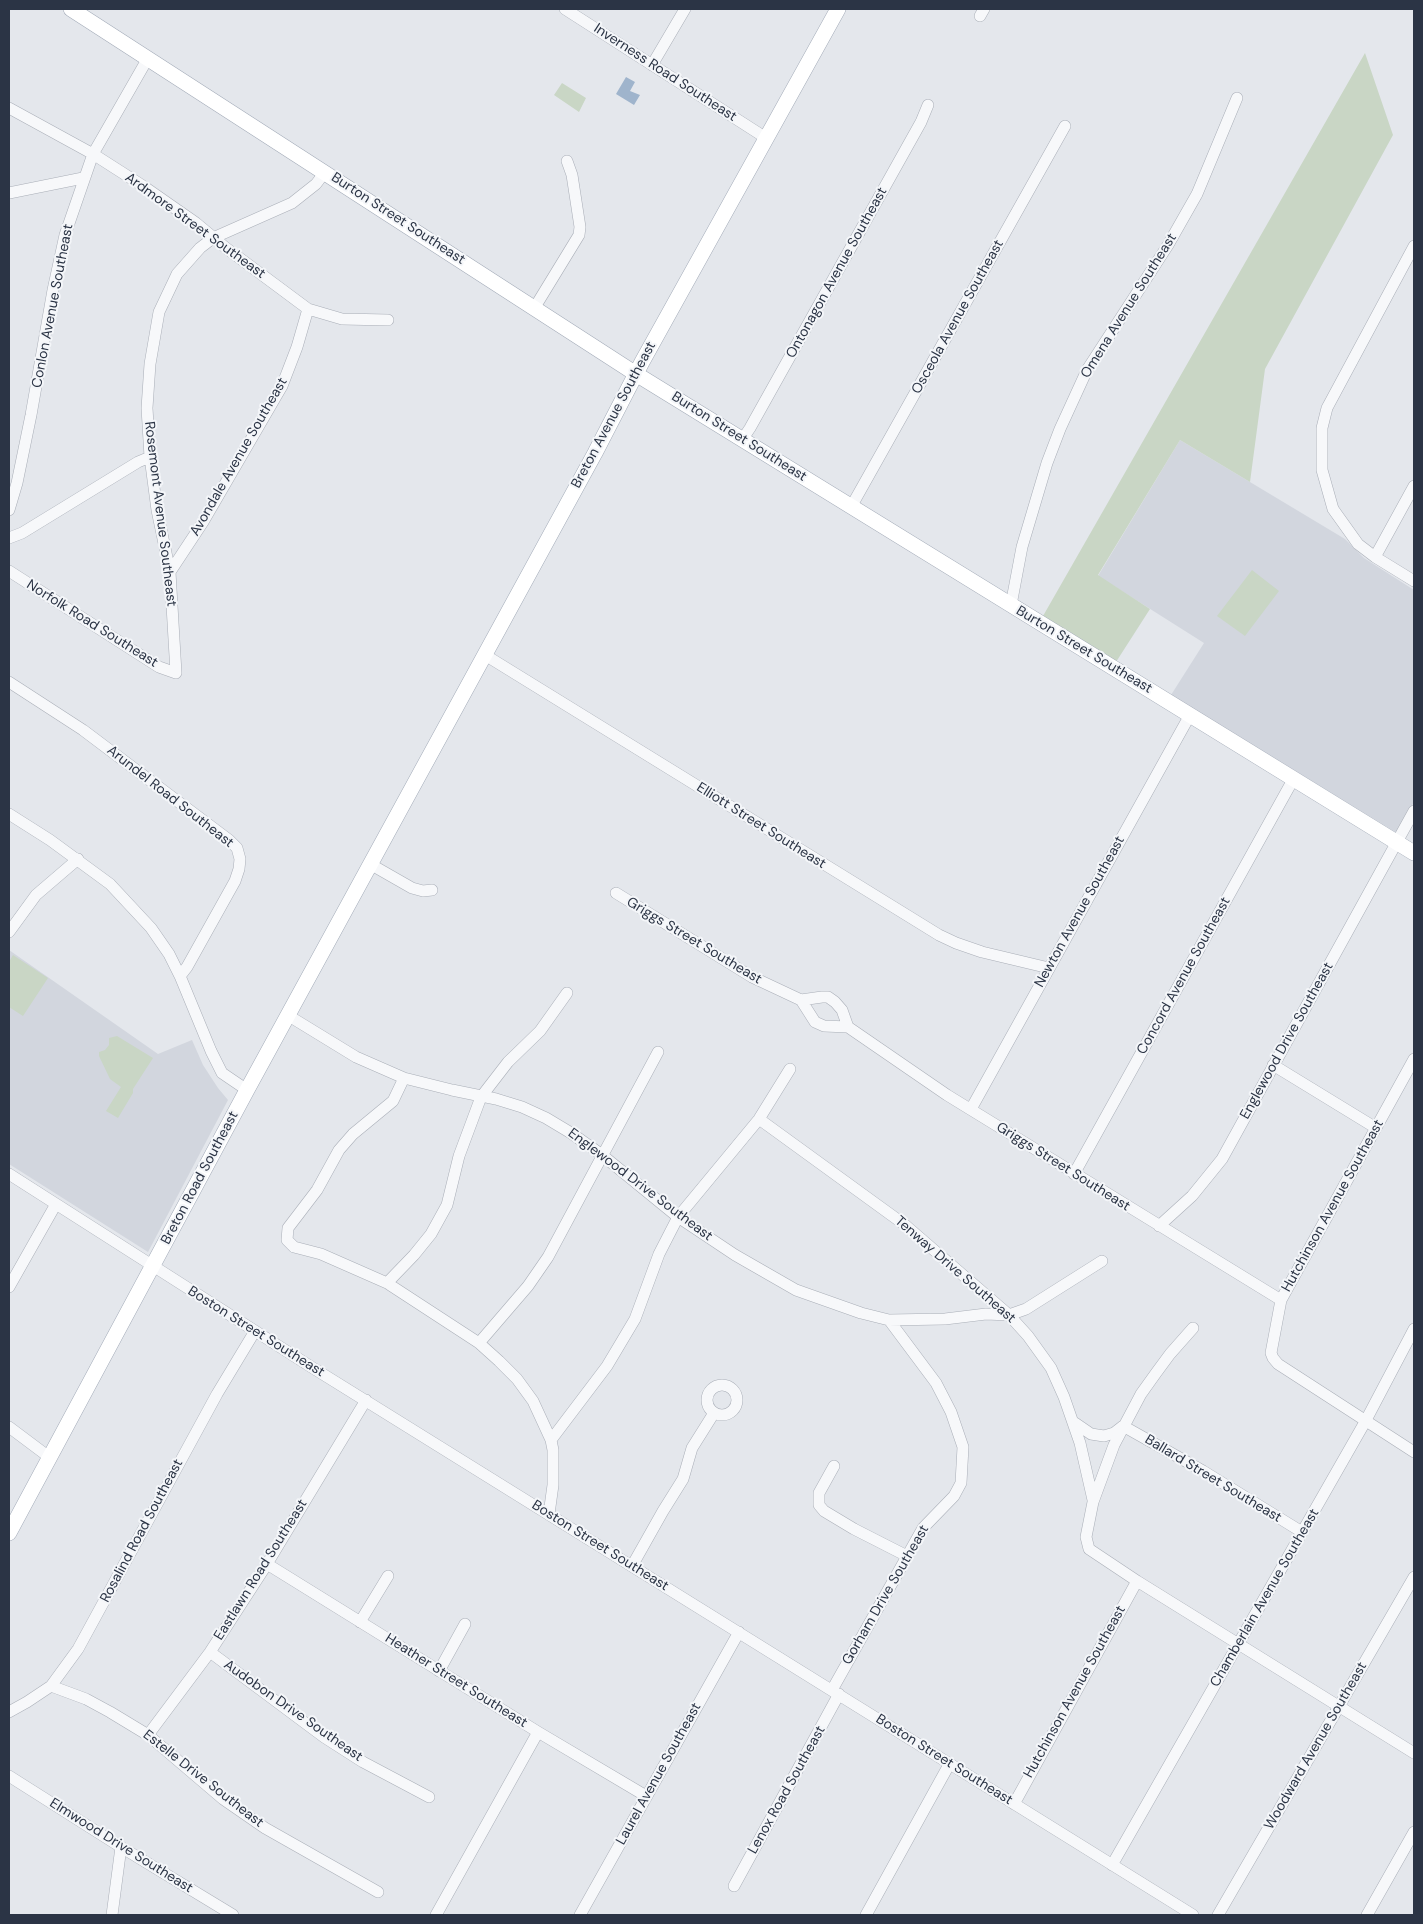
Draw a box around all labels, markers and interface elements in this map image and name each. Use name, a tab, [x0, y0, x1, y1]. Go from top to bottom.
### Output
street label: Inverness Road Southeast	[590, 20, 740, 126]
street label: Ardmore Street Southeast	[121, 169, 269, 283]
street label: Burton Street Southeast	[328, 169, 468, 269]
street label: Ontonagon Avenue Southeast	[783, 185, 891, 361]
street label: Conlon Avenue Southeast	[29, 223, 77, 389]
street label: Omena Avenue Southeast	[1077, 230, 1181, 382]
street label: Osceola Avenue Southeast	[909, 237, 1007, 397]
street label: Breton Avenue Southeast	[568, 339, 660, 491]
street label: Avondale Avenue Southeast	[187, 375, 291, 539]
street label: Burton Street Southeast	[668, 389, 810, 485]
street label: Rosemont Avenue Southeast	[140, 421, 180, 607]
street label: Norfolk Road Southeast	[23, 577, 161, 671]
street label: Burton Street Southeast	[1013, 603, 1155, 697]
street label: Arundel Road Southeast	[103, 742, 237, 852]
street label: Elliott Street Southeast	[693, 779, 829, 873]
street label: Newton Avenue Southeast	[1031, 833, 1129, 991]
street label: Griggs Street Southeast	[623, 894, 765, 988]
street label: Concord Avenue Southeast	[1134, 894, 1234, 1058]
street label: Englewood Drive Southeast	[1237, 960, 1337, 1122]
street label: Breton Road Southeast	[158, 1108, 242, 1248]
street label: Hutchinson Avenue Southeast	[1279, 1117, 1387, 1295]
street label: Griggs Street Southeast	[993, 1119, 1133, 1215]
street label: Englewood Drive Southeast	[564, 1125, 716, 1245]
street label: Tenway Drive Southeast	[891, 1213, 1019, 1327]
street label: Boston Street Southeast	[185, 1283, 327, 1381]
street label: Ballard Street Southeast	[1142, 1432, 1284, 1526]
street label: Rosalind Road Southeast	[97, 1456, 187, 1606]
street label: Eastlawn Road Southeast	[211, 1496, 311, 1644]
street label: Boston Street Southeast	[529, 1497, 671, 1595]
street label: Chamberlain Avenue Southeast	[1207, 1506, 1323, 1690]
street label: Gorham Drive Southeast	[839, 1522, 933, 1668]
street label: Hutchinson Avenue Southeast	[1021, 1603, 1129, 1781]
street label: Heather Street Southeast	[382, 1630, 530, 1732]
street label: Audobon Drive Southeast	[220, 1657, 366, 1765]
street label: Woodward Avenue Southeast	[1261, 1659, 1371, 1833]
street label: Laurel Avenue Southeast	[613, 1700, 705, 1848]
street label: Boston Street Southeast	[873, 1711, 1015, 1809]
street label: Lenox Road Southeast	[745, 1723, 829, 1857]
street label: Estelle Drive Southeast	[139, 1727, 267, 1831]
street label: Elmwood Drive Southeast	[46, 1795, 196, 1897]

